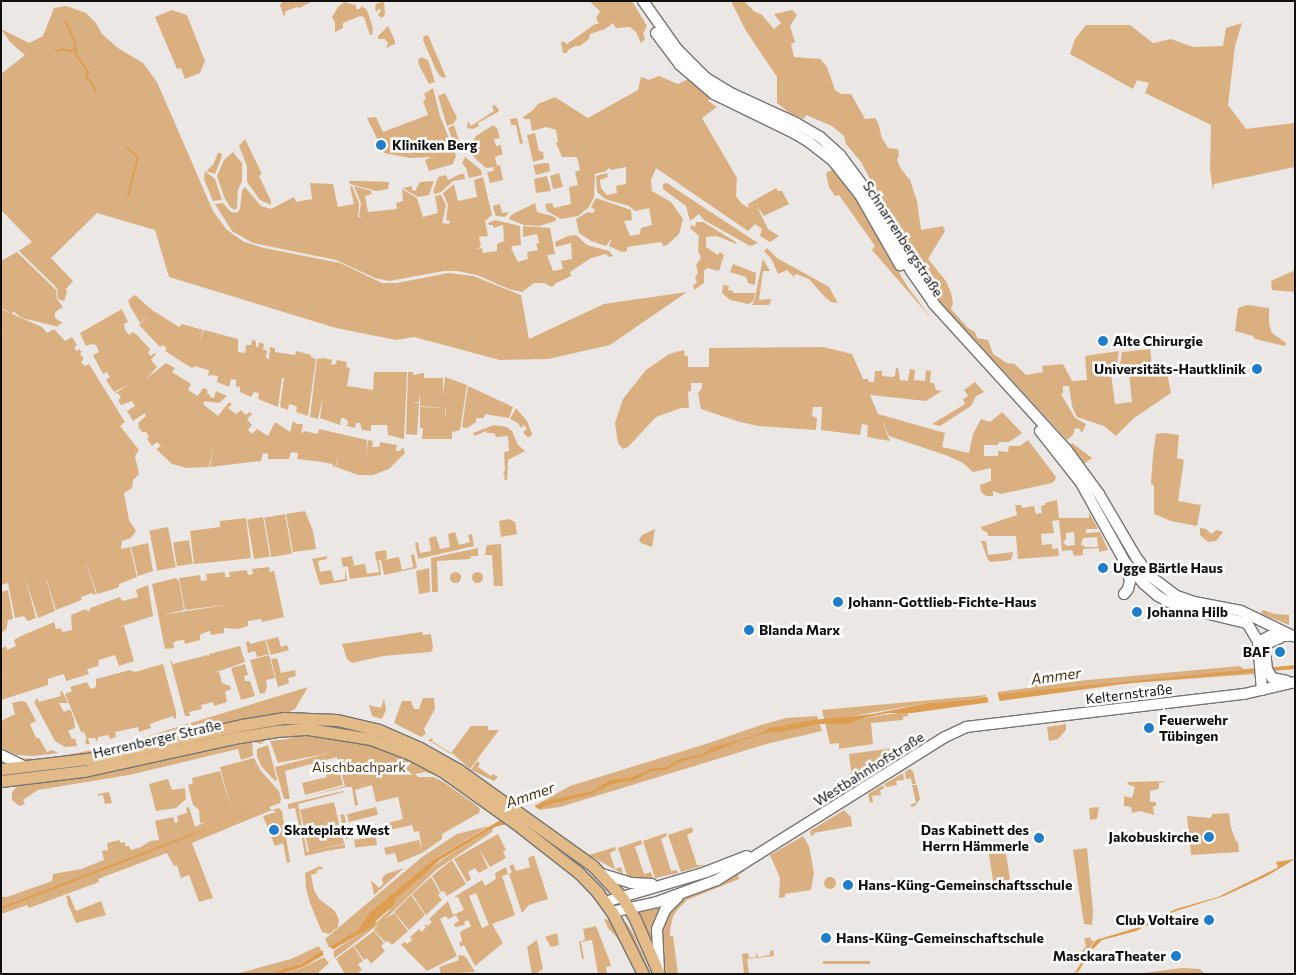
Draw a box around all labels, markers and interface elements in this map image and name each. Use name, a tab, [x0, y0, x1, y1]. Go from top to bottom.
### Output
place label: Kliniken Berg	[392, 137, 477, 153]
marker: Kliniken Berg	[374, 138, 388, 152]
street label: Schnarrenbergstraße	[859, 178, 947, 300]
place label: Alte Chirurgie	[1113, 333, 1203, 349]
marker: Alte Chirurgie	[1097, 335, 1109, 347]
place label: Universitäts-Hautklinik	[1094, 361, 1246, 377]
marker: Universitäts-Hautklinik	[1250, 362, 1264, 376]
place label: Ugge Bärtle Haus	[1113, 560, 1223, 576]
marker: Ugge Bärtle Haus	[1097, 562, 1109, 574]
place label: Johann-Gottlieb-Fichte-Haus	[848, 594, 1037, 610]
marker: Johann-Gottlieb-Fichte-Haus	[832, 596, 844, 608]
place label: Johanna Hilb	[1147, 604, 1228, 620]
marker: Johanna Hilb	[1131, 606, 1143, 618]
place label: Blanda Marx	[759, 622, 840, 638]
marker: Blanda Marx	[743, 624, 755, 636]
place label: BAF	[1243, 644, 1270, 660]
marker: BAF	[1274, 646, 1286, 658]
water label: Ammer	[1030, 664, 1082, 688]
street label: Kelternstraße	[1085, 680, 1173, 708]
place label: Feuerwehr Tübingen	[1159, 712, 1228, 744]
street label: Herrenberger Straße	[91, 716, 223, 762]
marker: Feuerwehr Tübingen	[1143, 722, 1155, 734]
street label: Westbahnhofstraße	[811, 728, 927, 810]
park label: Aischbachpark	[312, 759, 406, 775]
water label: Ammer	[503, 778, 557, 812]
place label: Skateplatz West	[284, 822, 390, 838]
place label: Das Kabinett des Herrn Hämmerle	[921, 822, 1029, 854]
marker: Skateplatz West	[268, 824, 280, 836]
place label: Jakobuskirche	[1109, 829, 1199, 845]
marker: Jakobuskirche	[1203, 831, 1215, 843]
marker: Das Kabinett des Herrn Hämmerle	[1033, 832, 1045, 844]
place label: Hans-Küng-Gemeinschaftsschule	[858, 877, 1072, 893]
marker: Hans-Küng-Gemeinschaftsschule	[842, 879, 854, 891]
place label: Club Voltaire	[1115, 912, 1199, 928]
marker: Club Voltaire	[1203, 914, 1215, 926]
place label: Hans-Küng-Gemeinschaftschule	[836, 930, 1044, 946]
marker: Hans-Küng-Gemeinschaftschule	[820, 932, 832, 944]
place label: MasckaraTheater	[1053, 948, 1166, 964]
marker: MasckaraTheater	[1170, 950, 1182, 962]

